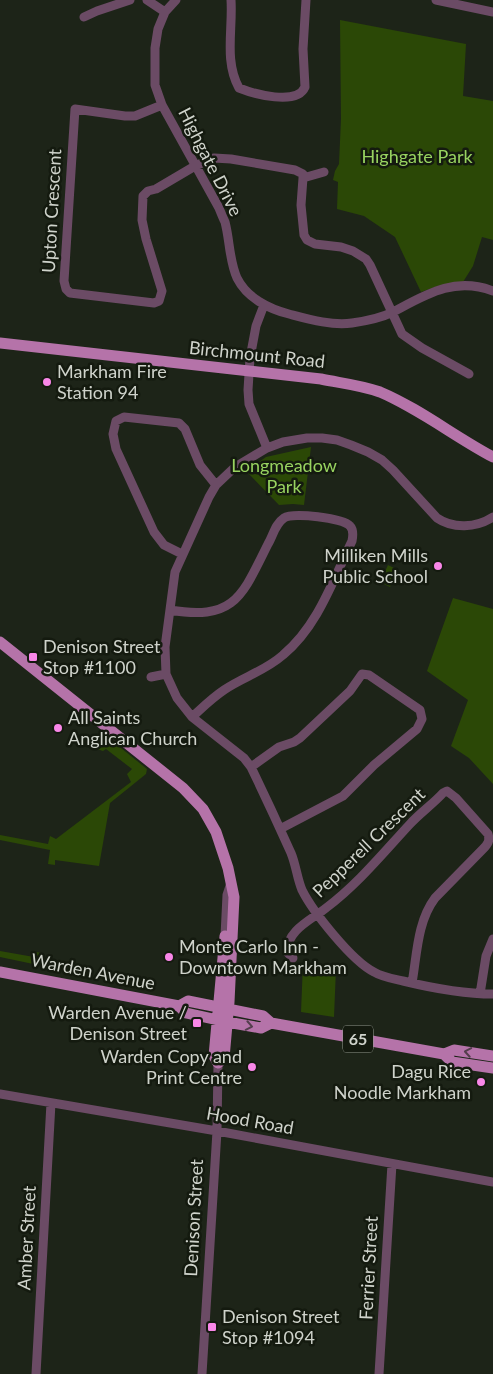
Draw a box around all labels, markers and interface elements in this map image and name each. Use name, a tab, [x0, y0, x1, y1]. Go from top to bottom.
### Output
street label: Highgate Drive	[174, 104, 248, 220]
park label: Highgate Park	[361, 145, 473, 167]
street label: Upton Crescent	[37, 148, 65, 273]
street label: Birchmount Road	[188, 336, 326, 372]
place label: Markham Fire Station 94	[57, 360, 167, 403]
marker: Markham Fire Station 94	[41, 376, 53, 388]
park label: Longmeadow Park	[231, 454, 337, 497]
place label: Milliken Mills Public School	[322, 544, 428, 587]
marker: Milliken Mills Public School	[432, 560, 444, 572]
place label: Denison Street Stop #1100	[43, 635, 161, 678]
marker: Denison Street Stop #1100	[27, 651, 39, 663]
place label: All Saints Anglican Church	[68, 706, 197, 749]
marker: All Saints Anglican Church	[52, 722, 64, 734]
street label: Pepperell Crescent	[307, 783, 430, 902]
place label: Monte Carlo Inn - Downtown Markham	[179, 935, 347, 978]
street label: Warden Avenue	[29, 948, 157, 994]
marker: Monte Carlo Inn - Downtown Markham	[163, 951, 175, 963]
place label: Warden Avenue / Denison Street	[48, 1001, 188, 1044]
marker: Warden Avenue / Denison Street	[191, 1017, 203, 1029]
one-way arrow	[245, 1020, 254, 1031]
road number: 65	[343, 1026, 373, 1052]
place label: Warden Copy and Print Centre	[101, 1045, 242, 1088]
one-way arrow	[464, 1047, 472, 1058]
place label: Dagu Rice Noodle Markham	[334, 1060, 471, 1103]
marker: Warden Copy and Print Centre	[246, 1061, 258, 1073]
marker: Dagu Rice Noodle Markham	[475, 1076, 487, 1088]
street label: Hood Road	[205, 1101, 296, 1139]
street label: Denison Street	[179, 1158, 207, 1277]
street label: Amber Street	[12, 1185, 40, 1291]
street label: Ferrier Street	[354, 1215, 382, 1320]
place label: Denison Street Stop #1094	[222, 1305, 340, 1348]
marker: Denison Street Stop #1094	[206, 1321, 218, 1333]

